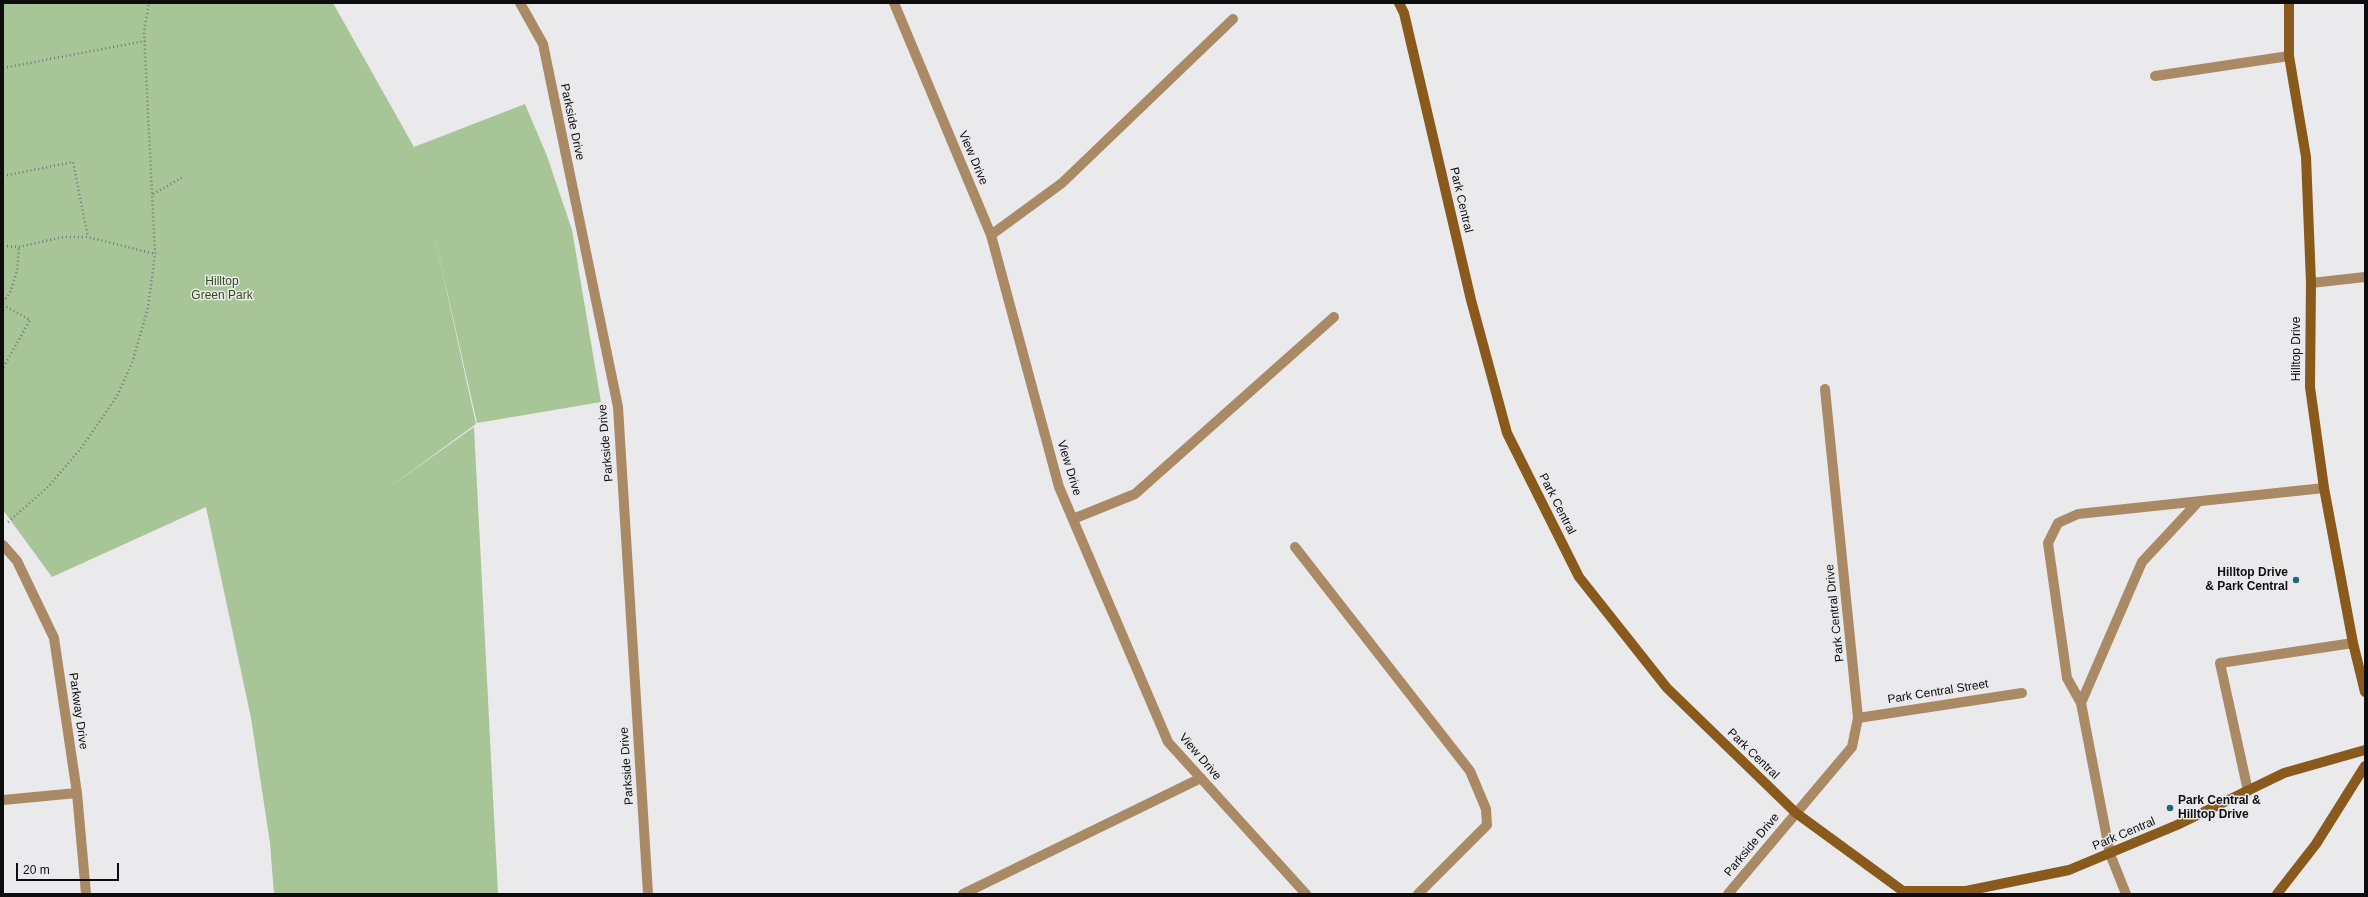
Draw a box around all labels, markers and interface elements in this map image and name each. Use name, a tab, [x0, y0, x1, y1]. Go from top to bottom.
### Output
street label: Parkside Drive	[557, 82, 587, 162]
street label: View Drive	[955, 129, 991, 187]
street label: Park Central	[1446, 166, 1476, 234]
park label: Hilltop Green Park	[191, 275, 253, 303]
street label: Hilltop Drive	[2290, 317, 2304, 381]
street label: Parkside Drive	[595, 404, 617, 482]
street label: View Drive	[1054, 439, 1084, 497]
street label: Park Central	[1535, 471, 1579, 537]
street label: Park Central Drive	[1823, 564, 1847, 662]
place label: Hilltop Drive & Park Central	[2205, 566, 2288, 594]
marker: Hilltop Drive & Park Central	[2291, 575, 2301, 585]
street label: Parkway Drive	[65, 672, 91, 750]
street label: Park Central Street	[1886, 677, 1990, 707]
street label: Park Central	[1724, 726, 1782, 782]
street label: Parkside Drive	[617, 727, 637, 805]
street label: View Drive	[1176, 731, 1224, 783]
place label: Park Central & Hilltop Drive	[2178, 794, 2261, 822]
marker: Park Central & Hilltop Drive	[2165, 803, 2175, 813]
street label: Parkside Drive	[1721, 810, 1783, 880]
street label: Park Central	[2090, 814, 2158, 854]
scale bar	[18, 855, 121, 881]
text: 20 m	[23, 863, 50, 877]

